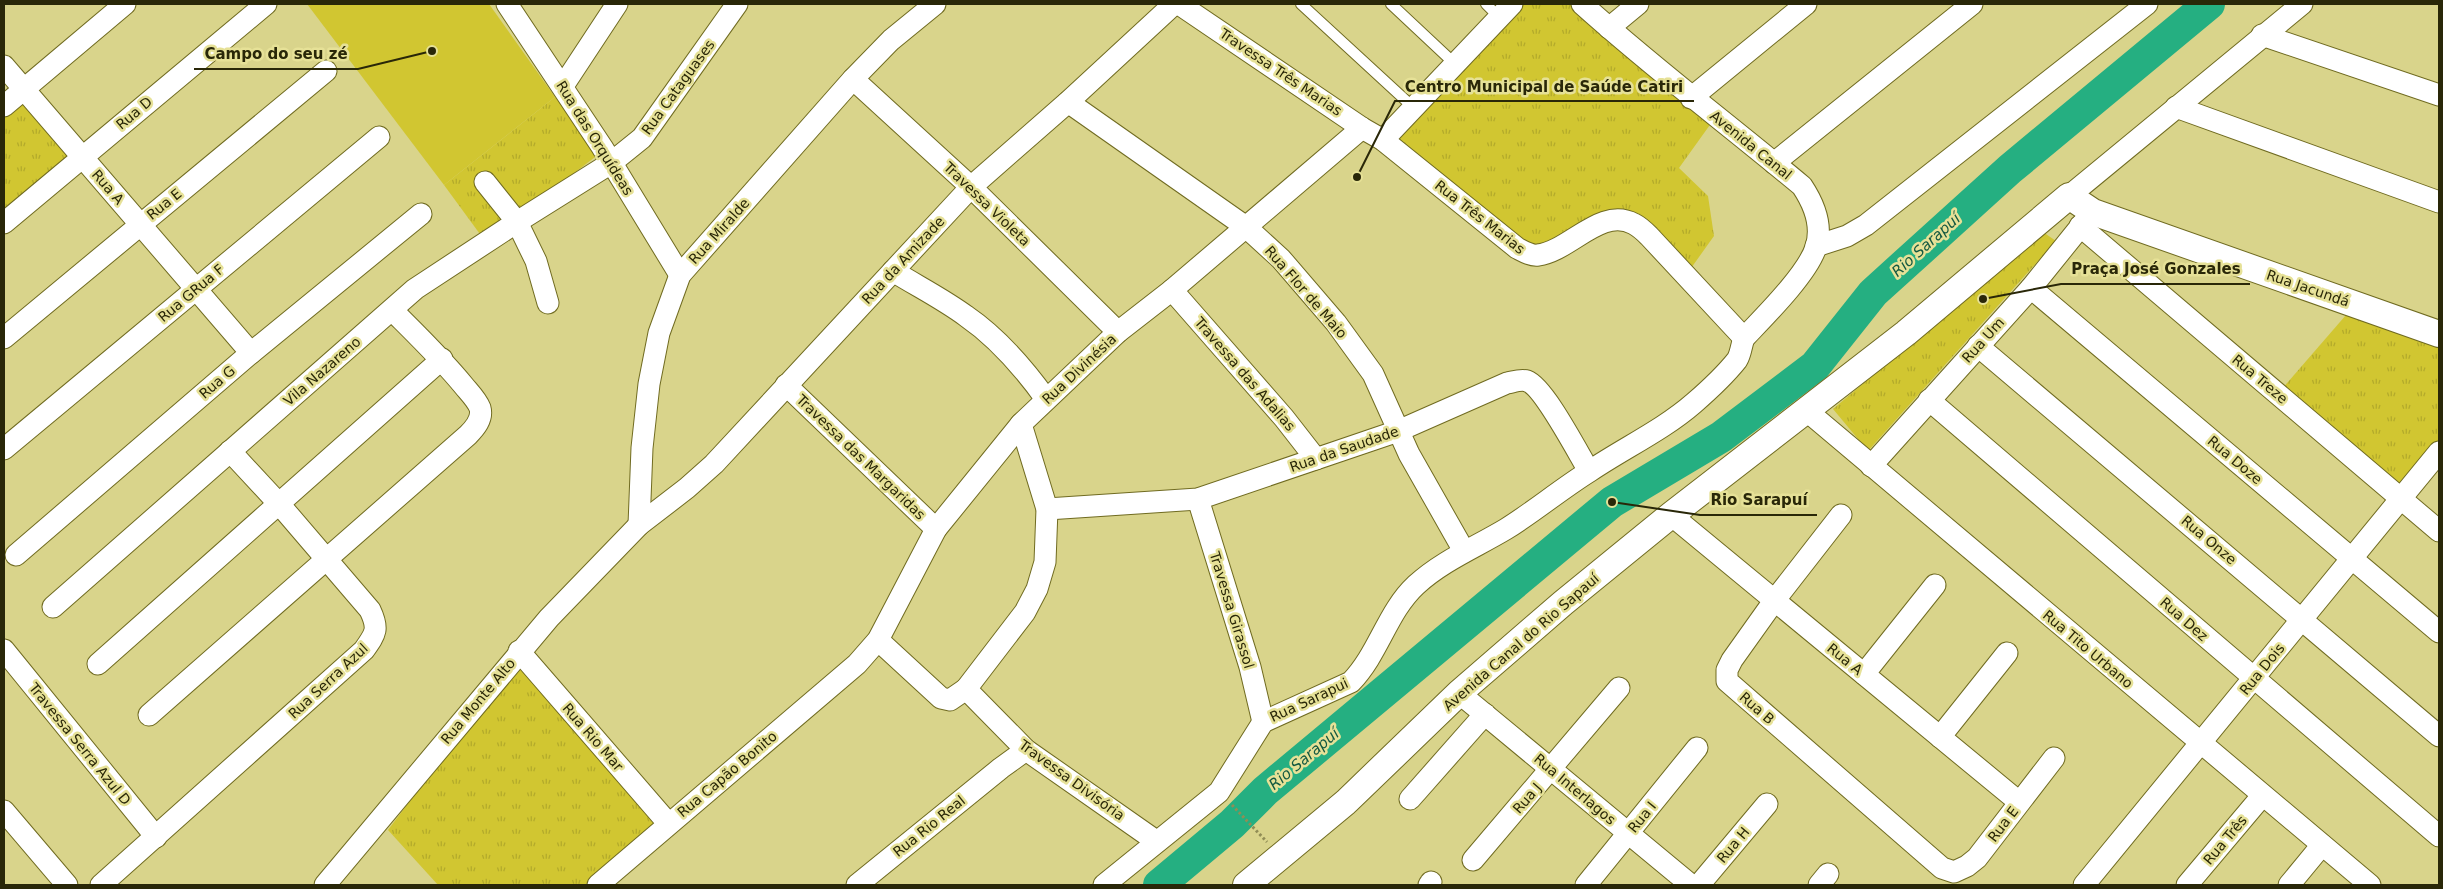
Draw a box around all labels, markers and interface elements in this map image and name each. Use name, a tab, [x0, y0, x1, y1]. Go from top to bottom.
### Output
street label: Travessa Três Marias	[1216, 25, 1345, 119]
street label: Rua Cataguases	[638, 37, 718, 137]
callout: Campo do seu zé	[194, 39, 358, 69]
text: Campo do seu zé	[204, 45, 348, 63]
callout: Centro Municipal de Saúde Catiri	[1395, 71, 1694, 101]
street label: Rua das Orquídeas	[553, 78, 637, 198]
text: Centro Municipal de Saúde Catiri	[1405, 78, 1683, 96]
street label: Rua D	[113, 93, 155, 133]
street label: Avenida Canal	[1707, 107, 1795, 183]
street label: Travessa Violeta	[940, 158, 1033, 249]
street label: Rua A	[89, 166, 128, 208]
street label: Rua Três Marias	[1432, 177, 1528, 257]
street label: Rua E	[143, 185, 185, 223]
street label: Rua Miralde	[685, 195, 753, 267]
water label: Rio Sarapuí	[1888, 208, 1965, 280]
street label: Rua da Amizade	[858, 213, 948, 307]
street label: Rua Flor de Maio	[1262, 243, 1350, 341]
callout: Praça José Gonzales	[2061, 254, 2250, 284]
text: Praça José Gonzales	[2071, 260, 2241, 278]
street label: Rua GRua F	[155, 261, 227, 325]
street label: Rua Jacundá	[2264, 266, 2352, 310]
street label: Travessa das Adalias	[1191, 313, 1299, 434]
street label: Rua Um	[1959, 314, 2007, 366]
street label: Rua Divinésia	[1039, 331, 1119, 407]
street label: Vila Nazareno	[280, 333, 364, 409]
street label: Rua Treze	[2229, 351, 2291, 407]
street label: Rua G	[196, 362, 238, 402]
street label: Travessa das Margaridas	[793, 391, 929, 523]
street label: Rua da Saudade	[1287, 423, 1401, 475]
street label: Rua Doze	[2204, 433, 2266, 487]
callout: Rio Sarapuí	[1700, 485, 1817, 515]
text: Rio Sarapuí	[1710, 491, 1808, 509]
street label: Rua Onze	[2178, 512, 2240, 568]
street label: Travessa Girassol	[1206, 549, 1257, 670]
street label: Avenida Canal do Rio Sapauí	[1440, 569, 1603, 714]
street label: Rua Dez	[2157, 594, 2211, 644]
street label: Rua Tito Urbano	[2040, 607, 2136, 691]
street label: Rua Serra Azul	[285, 640, 371, 722]
street label: Rua A	[1824, 640, 1866, 678]
street label: Rua Dois	[2236, 640, 2288, 698]
street label: Rua Monte Alto	[438, 655, 518, 747]
street label: Rua Sarapui	[1267, 675, 1351, 725]
street label: Travessa Serra Azul D	[25, 679, 134, 808]
street label: Rua B	[1736, 689, 1778, 727]
street label: Rua Rio Mar	[559, 700, 627, 774]
water label: Rio Sarapuí	[1265, 723, 1344, 793]
street label: Rua Capão Bonito	[674, 728, 780, 820]
street label: Travessa Divisória	[1015, 736, 1128, 824]
street label: Rua Interlagos	[1531, 750, 1619, 828]
street label: Rua J	[1509, 779, 1545, 817]
street label: Rua Rio Real	[890, 792, 968, 860]
street label: Rua I	[1625, 798, 1659, 836]
street label: Rua E	[1985, 803, 2021, 845]
street label: Rua Três	[2200, 812, 2250, 868]
street label: Rua H	[1714, 824, 1752, 866]

